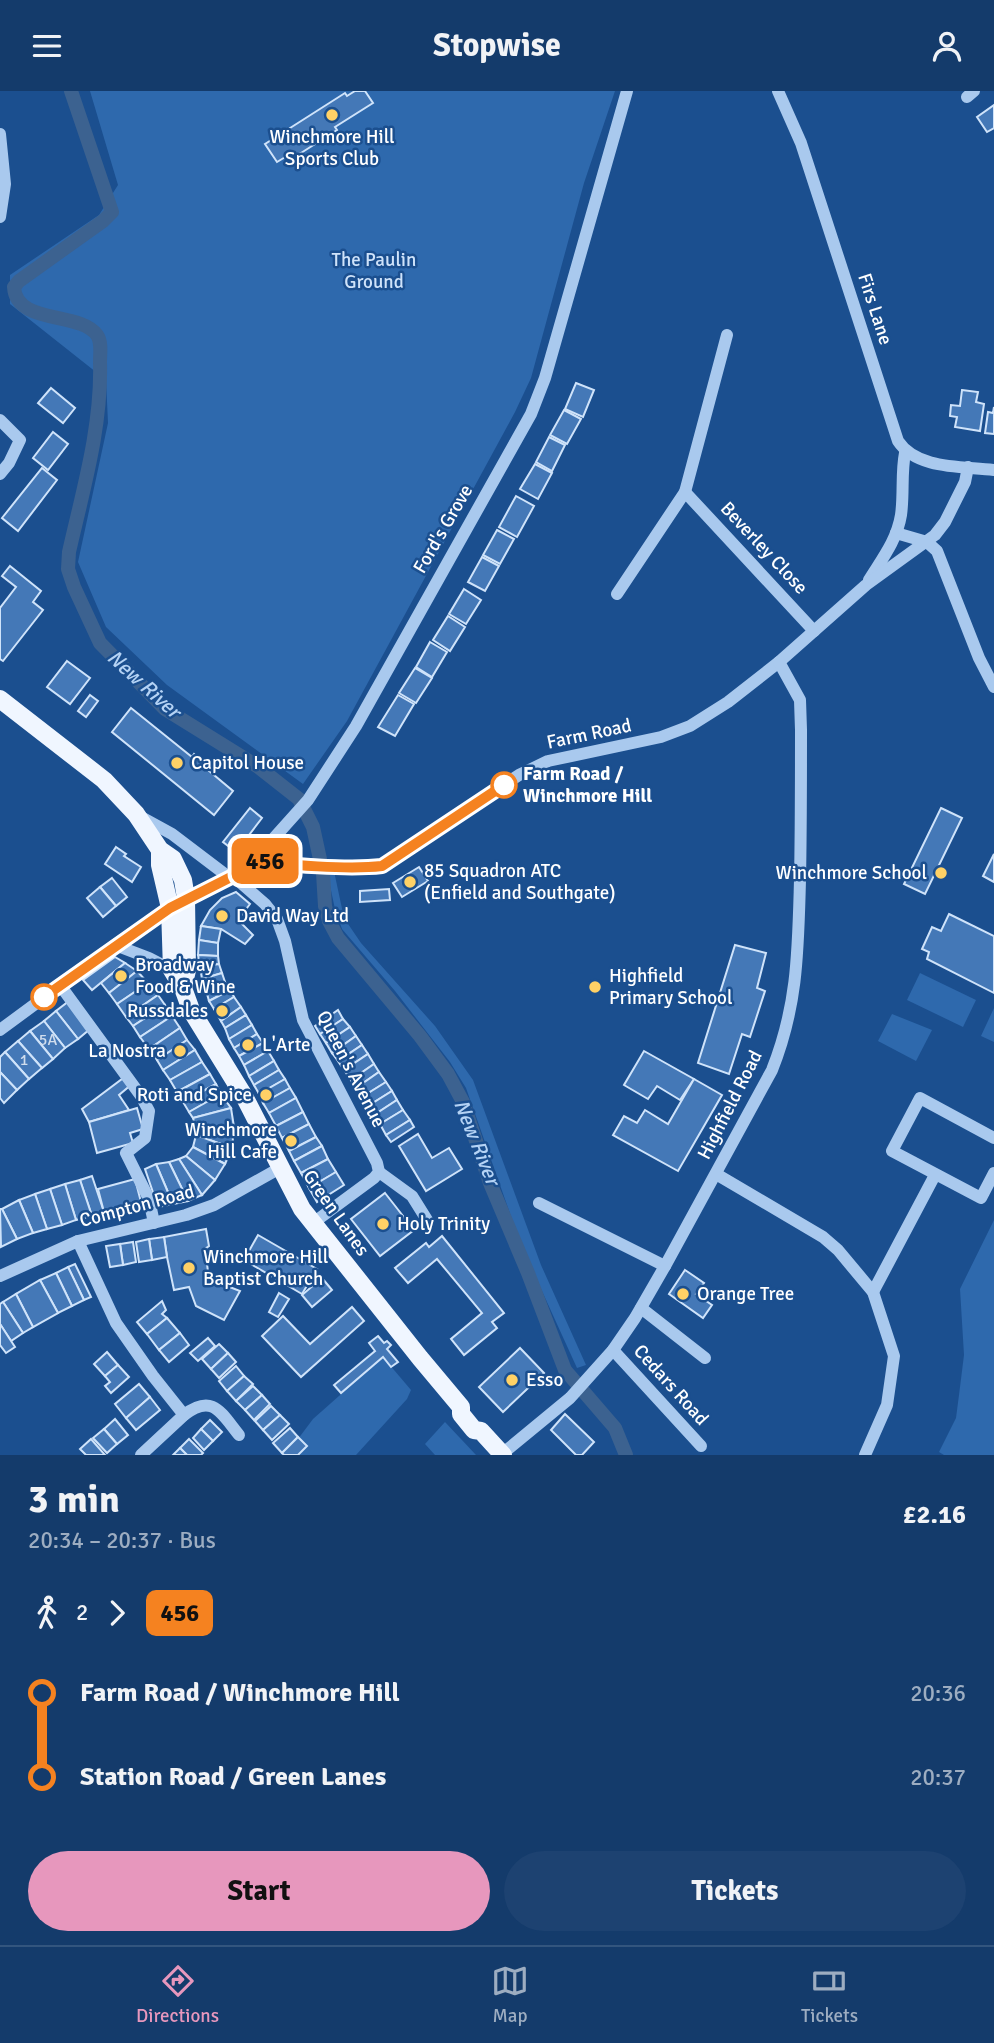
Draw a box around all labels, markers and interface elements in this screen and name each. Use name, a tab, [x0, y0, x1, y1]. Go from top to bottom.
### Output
text: Stopwise	[433, 26, 561, 65]
icon: menu	[28, 27, 66, 65]
icon: person	[928, 27, 966, 65]
marker: Winchmore Hill Sports Club	[324, 107, 340, 123]
place label: Winchmore Hill Sports Club	[269, 125, 395, 171]
park label: The Paulin Ground	[332, 248, 416, 294]
street label: Firs Lane	[852, 270, 898, 348]
street label: Ford's Grove	[408, 480, 478, 578]
street label: Beverley Close	[715, 497, 813, 599]
water label: New River	[102, 644, 189, 726]
street label: Farm Road	[544, 713, 634, 755]
place label: Capitol House	[191, 751, 304, 775]
marker: Capitol House	[169, 755, 185, 771]
place label: Farm Road / Winchmore Hill	[523, 762, 652, 808]
marker: Farm Road / Winchmore Hill	[491, 772, 517, 798]
line badge: 456	[225, 838, 305, 884]
text: 456	[246, 846, 284, 876]
place label: 85 Squadron ATC (Enfield and Southgate)	[424, 859, 616, 905]
place label: Winchmore School	[775, 861, 927, 885]
marker: Winchmore School	[933, 865, 949, 881]
marker: 85 Squadron ATC (Enfield and Southgate)	[402, 874, 418, 890]
place label: David Way Ltd	[236, 904, 349, 928]
marker: David Way Ltd	[214, 908, 230, 924]
place label: Broadway Food & Wine	[135, 953, 236, 999]
place label: Highfield Primary School	[609, 964, 732, 1010]
marker: Broadway Food & Wine	[113, 968, 129, 984]
marker: Highfield Primary School	[587, 979, 603, 995]
unlabelled marker	[31, 984, 57, 1010]
place label: Russdales	[127, 999, 208, 1023]
marker: Russdales	[214, 1003, 230, 1019]
street label: Queen's Avenue	[311, 1007, 391, 1131]
house number: 5A	[39, 1030, 57, 1050]
place label: L'Arte	[262, 1033, 311, 1057]
marker: L'Arte	[240, 1037, 256, 1053]
place label: La Nostra	[88, 1039, 166, 1063]
marker: La Nostra	[172, 1043, 188, 1059]
street label: Highfield Road	[692, 1046, 768, 1164]
house number: 1	[20, 1050, 28, 1070]
place label: Roti and Spice	[137, 1083, 252, 1107]
marker: Roti and Spice	[258, 1087, 274, 1103]
water label: New River	[448, 1095, 507, 1192]
place label: Winchmore Hill Cafe	[185, 1118, 277, 1164]
marker: Winchmore Hill Cafe	[283, 1133, 299, 1149]
street label: Green Lanes	[298, 1165, 374, 1261]
street label: Compton Road	[77, 1179, 197, 1233]
place label: Holy Trinity	[397, 1212, 490, 1236]
marker: Holy Trinity	[375, 1216, 391, 1232]
place label: Winchmore Hill Baptist Church	[203, 1245, 328, 1291]
marker: Winchmore Hill Baptist Church	[181, 1260, 197, 1276]
place label: Orange Tree	[697, 1282, 794, 1306]
marker: Orange Tree	[675, 1286, 691, 1302]
street label: Cedars Road	[628, 1340, 714, 1430]
place label: Esso	[526, 1368, 563, 1392]
marker: Esso	[504, 1372, 520, 1388]
text: 3 min	[28, 1476, 120, 1523]
text: £2.16	[902, 1499, 966, 1531]
text: 20:34 – 20:37 · Bus	[28, 1526, 216, 1555]
icon: walk	[28, 1594, 66, 1632]
icon: forward	[98, 1594, 136, 1632]
text: 2	[76, 1598, 88, 1627]
text: 456	[160, 1598, 199, 1628]
text: Farm Road / Winchmore Hill	[80, 1677, 400, 1709]
text: 20:36	[910, 1679, 966, 1708]
text: Station Road / Green Lanes	[80, 1761, 386, 1793]
text: 20:37	[910, 1763, 966, 1792]
button: Start	[28, 1851, 490, 1931]
button: Tickets	[504, 1851, 966, 1931]
tab: Directions	[136, 1962, 219, 2028]
tab: Map	[491, 1962, 529, 2028]
tab: Tickets	[801, 1962, 858, 2028]

